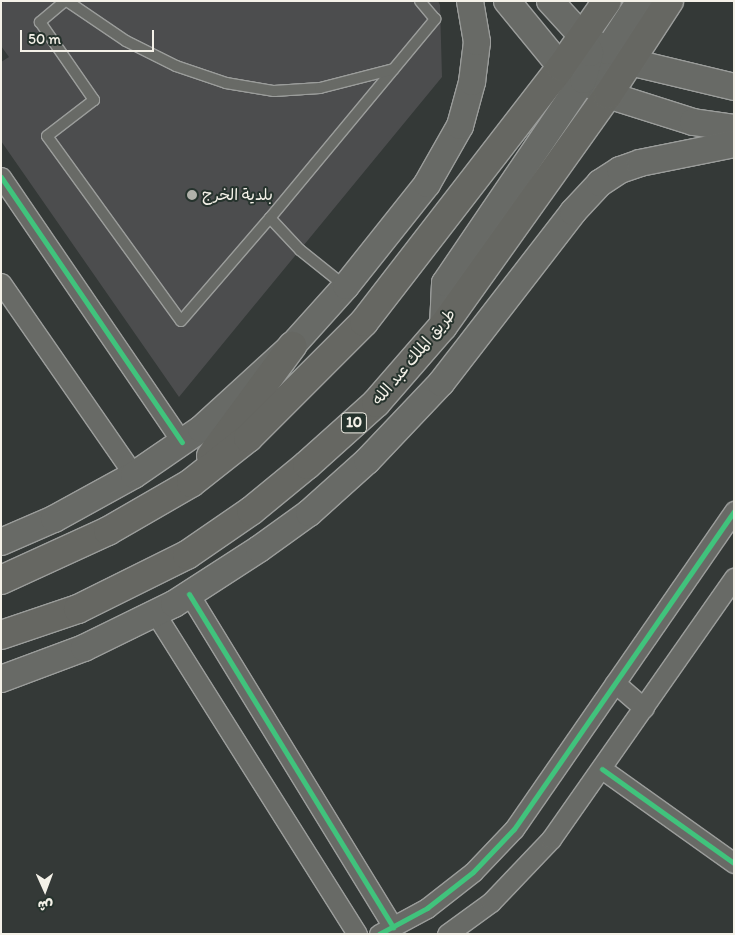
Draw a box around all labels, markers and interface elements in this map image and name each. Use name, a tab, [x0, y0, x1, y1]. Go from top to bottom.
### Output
scale bar	[22, 20, 156, 52]
text: 50 m	[28, 30, 61, 48]
place label: بلدية الخرج	[202, 185, 273, 205]
marker: بلدية الخرج	[186, 189, 198, 201]
street label: طريق الملك عبد الله	[368, 305, 460, 409]
road number: 10	[340, 410, 368, 436]
north arrow	[20, 865, 70, 915]
text: ش	[38, 897, 54, 914]

